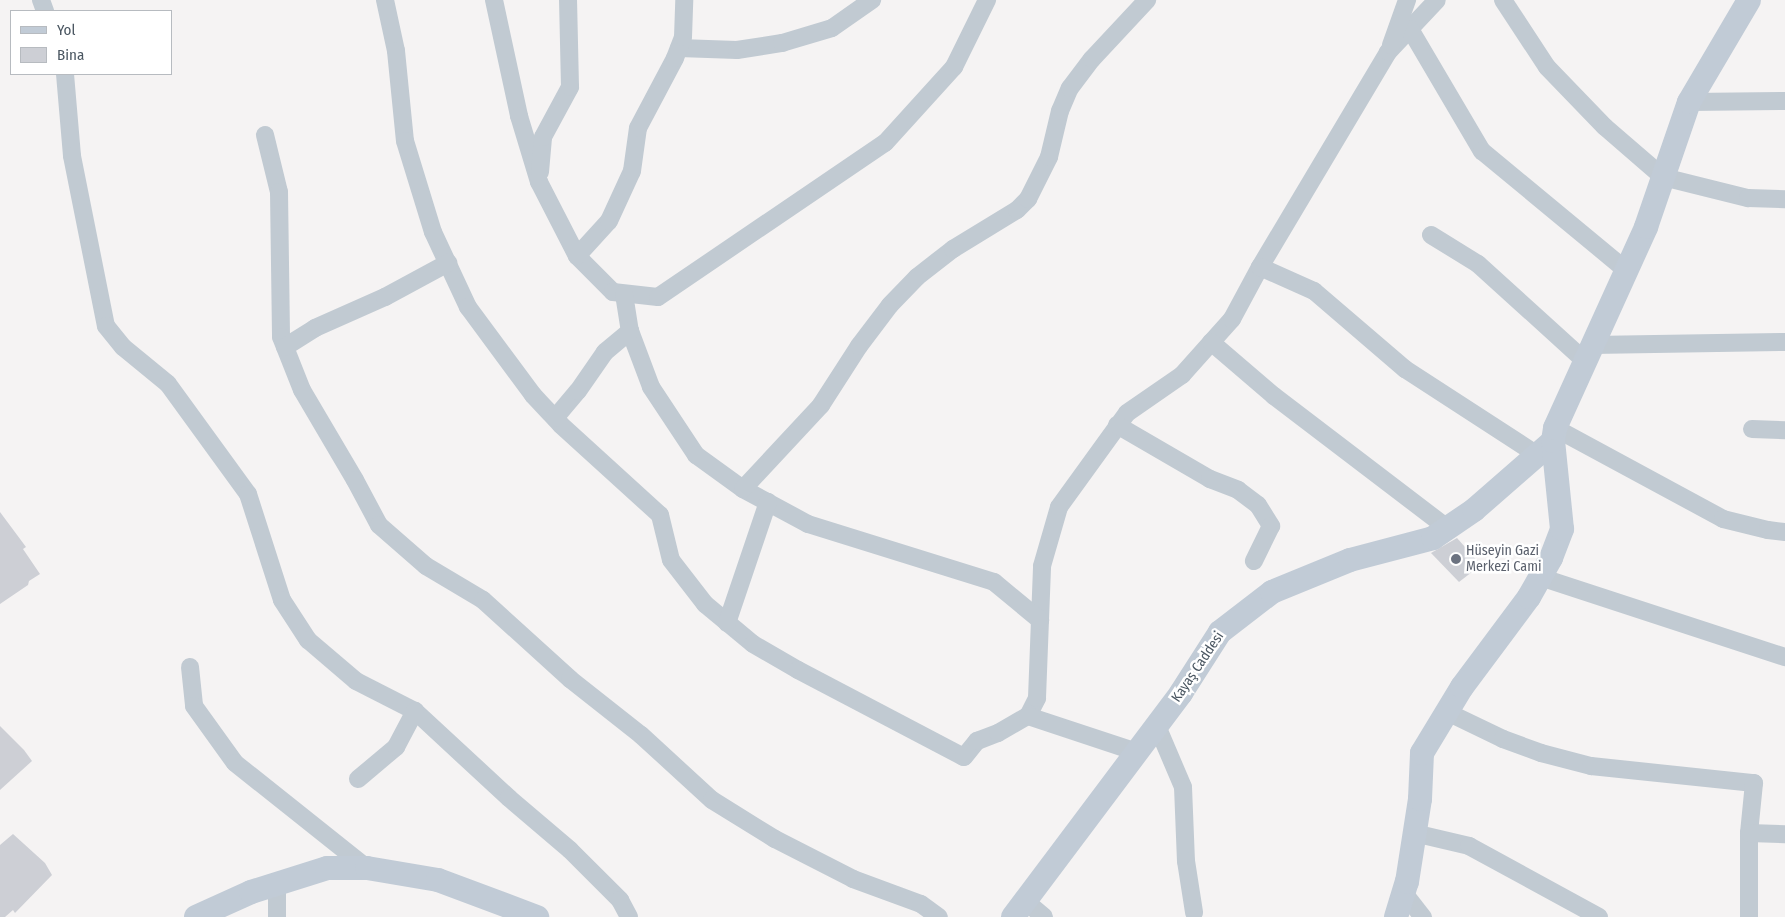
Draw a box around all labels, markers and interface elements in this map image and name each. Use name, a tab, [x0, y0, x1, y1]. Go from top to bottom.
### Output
legend	[10, 10, 172, 75]
text: Yol	[57, 21, 75, 39]
text: Bina	[57, 46, 84, 64]
place label: Hüseyin Gazi Merkezi Cami	[1466, 543, 1541, 576]
marker: Hüseyin Gazi Merkezi Cami	[1450, 553, 1462, 565]
street label: Kayaş Caddesi	[1168, 629, 1228, 705]

